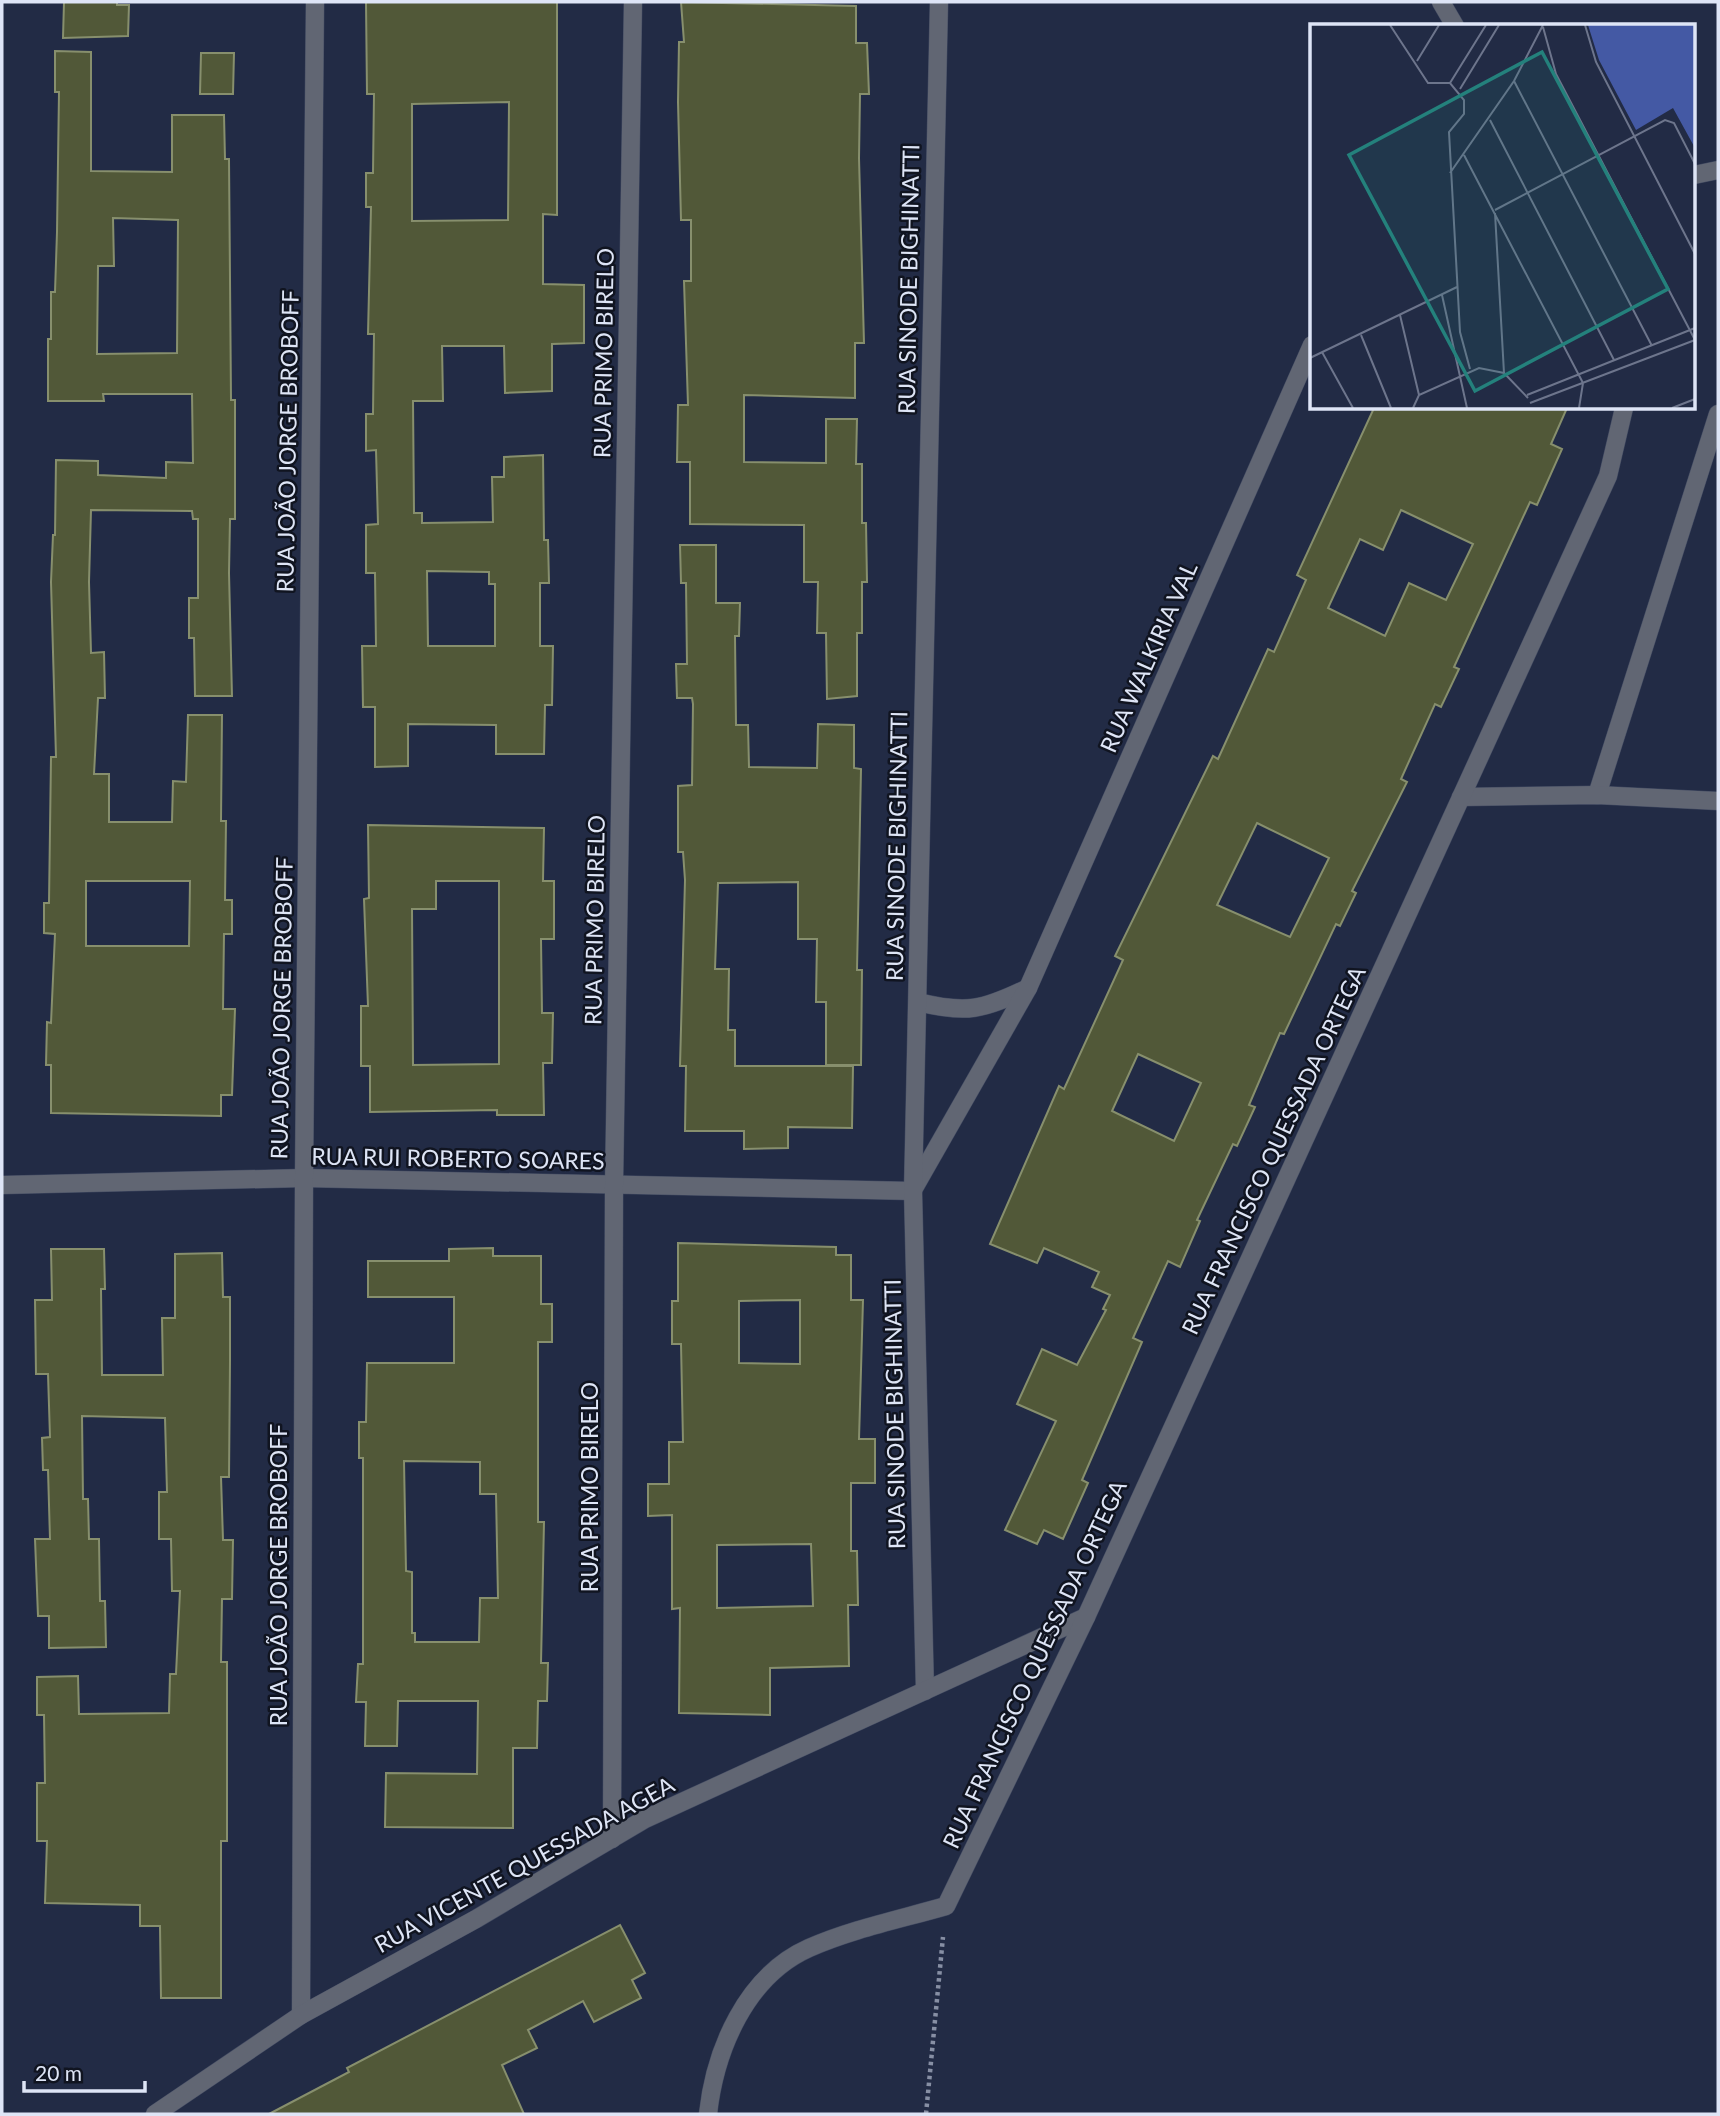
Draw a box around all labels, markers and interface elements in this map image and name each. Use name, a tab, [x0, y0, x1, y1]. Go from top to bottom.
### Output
inset map	[1310, 24, 1696, 410]
street label: RUA SINODE BIGHINATTI	[892, 144, 924, 414]
street label: RUA PRIMO BIRELO	[587, 248, 619, 458]
street label: RUA JOÃO JORGE BROBOFF	[270, 290, 304, 592]
street label: RUA WALKIRIA VAL	[1093, 557, 1203, 757]
street label: RUA SINODE BIGHINATTI	[880, 711, 912, 981]
street label: RUA PRIMO BIRELO	[578, 815, 610, 1025]
street label: RUA JOÃO JORGE BROBOFF	[264, 857, 298, 1159]
street label: RUA FRANCISCO QUESSADA ORTEGA	[1175, 961, 1371, 1339]
street label: RUA RUI ROBERTO SOARES	[311, 1141, 605, 1175]
street label: RUA SINODE BIGHINATTI	[878, 1279, 910, 1549]
street label: RUA PRIMO BIRELO	[575, 1382, 603, 1592]
street label: RUA JOÃO JORGE BROBOFF	[264, 1424, 292, 1726]
street label: RUA FRANCISCO QUESSADA ORTEGA	[936, 1475, 1132, 1853]
street label: RUA VICENTE QUESSADA AGEA	[369, 1770, 679, 1958]
scale bar	[24, 2050, 145, 2094]
text: 20 m	[35, 2060, 82, 2085]

